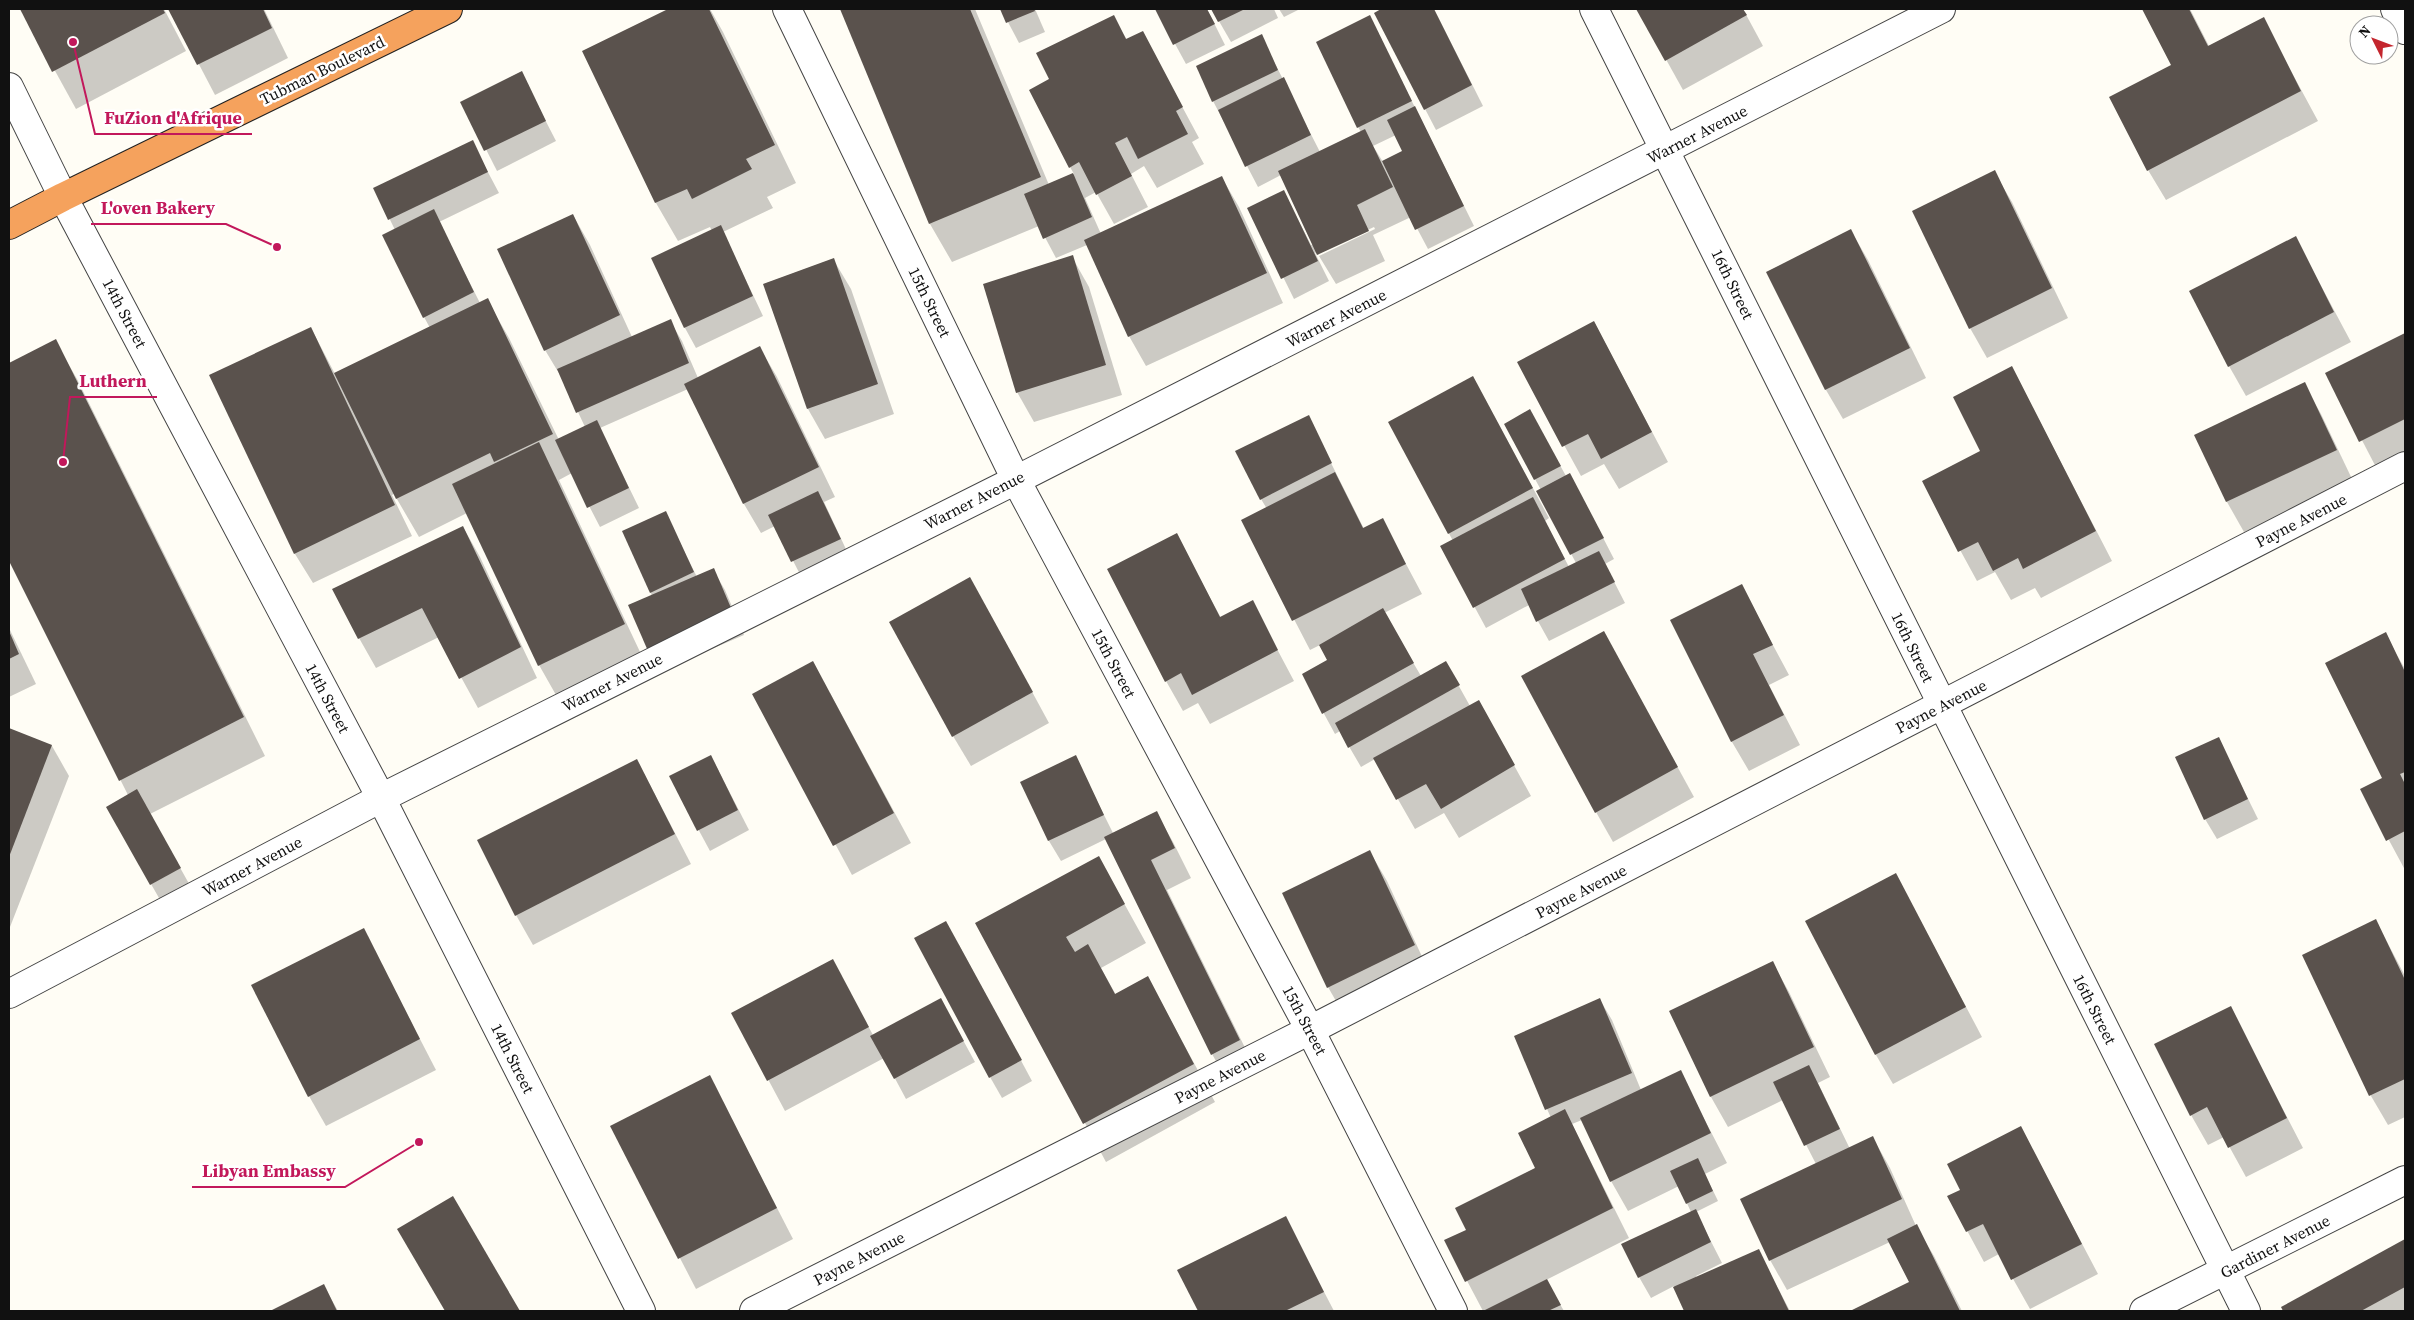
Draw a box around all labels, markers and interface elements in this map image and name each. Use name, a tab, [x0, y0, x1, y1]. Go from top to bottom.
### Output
north arrow	[2349, 15, 2399, 65]
text: N	[2353, 21, 2375, 42]
street label: Tubman Boulevard	[256, 30, 388, 110]
street label: Warner Avenue	[1643, 99, 1751, 169]
callout: FuZion d'Afrique	[95, 101, 252, 134]
text: FuZion d'Afrique	[104, 105, 242, 130]
callout: L'oven Bakery	[91, 191, 226, 224]
text: L'oven Bakery	[101, 195, 216, 220]
street label: 16th Street	[1706, 245, 1760, 324]
street label: 15th Street	[903, 263, 957, 342]
street label: 14th Street	[97, 274, 153, 352]
street label: Warner Avenue	[1282, 283, 1390, 353]
callout: Luthern	[70, 364, 157, 397]
text: Luthern	[79, 368, 147, 393]
street label: Warner Avenue	[920, 465, 1028, 535]
street label: Payne Avenue	[2252, 488, 2350, 552]
street label: 16th Street	[1886, 608, 1940, 687]
street label: 15th Street	[1086, 624, 1142, 702]
street label: Warner Avenue	[558, 647, 666, 717]
street label: 14th Street	[300, 659, 356, 737]
street label: Payne Avenue	[1892, 674, 1990, 738]
street label: Warner Avenue	[198, 830, 306, 902]
street label: Payne Avenue	[1532, 859, 1630, 923]
street label: 16th Street	[2068, 970, 2122, 1049]
street label: 15th Street	[1277, 981, 1333, 1059]
street label: 14th Street	[486, 1019, 540, 1098]
street label: Payne Avenue	[1171, 1044, 1269, 1108]
callout: Libyan Embassy	[192, 1154, 345, 1187]
text: Libyan Embassy	[202, 1158, 336, 1183]
street label: Gardiner Avenue	[2216, 1209, 2334, 1283]
street label: Payne Avenue	[810, 1226, 908, 1290]

